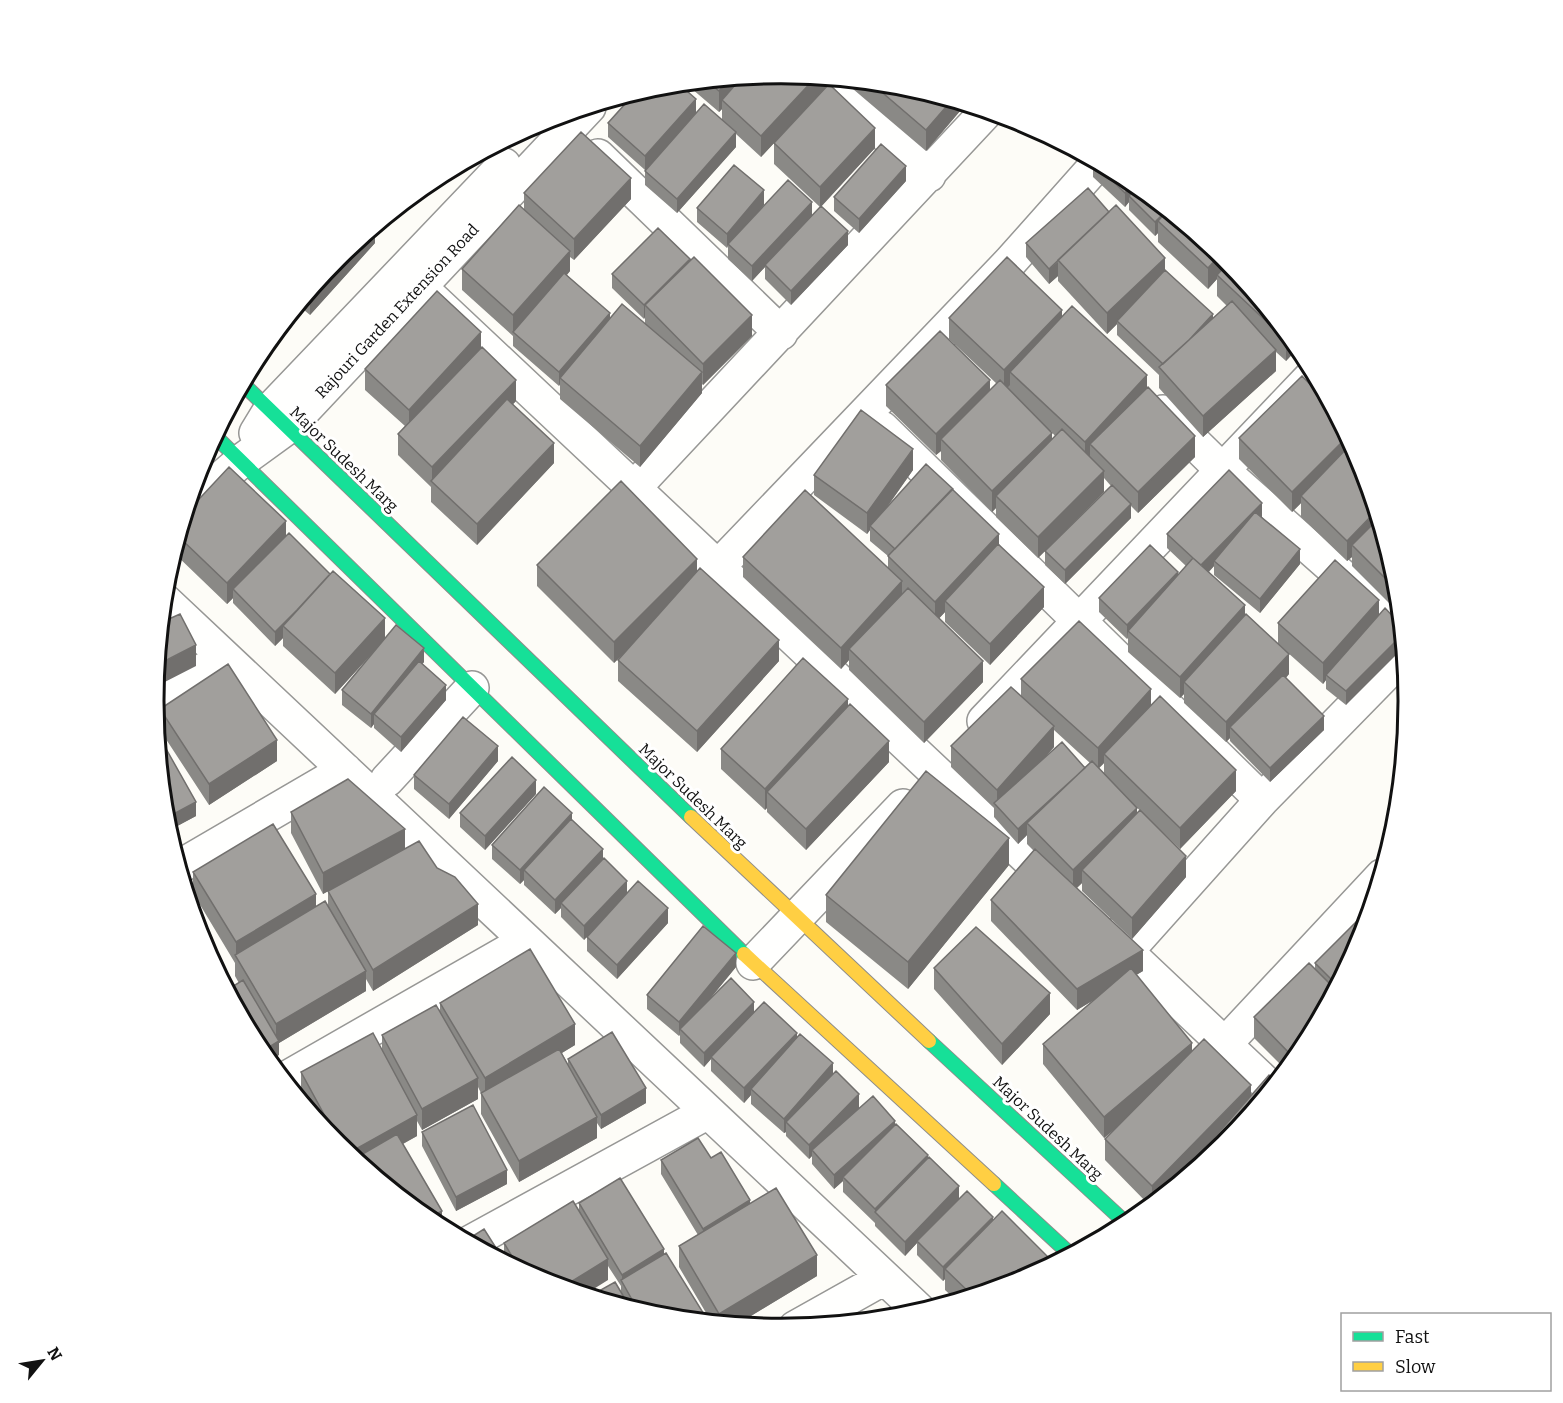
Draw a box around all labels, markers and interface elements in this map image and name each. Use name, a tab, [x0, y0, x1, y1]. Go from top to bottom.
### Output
street label: Rajouri Garden Extension Road	[311, 220, 483, 402]
street label: Major Sudesh Marg	[286, 402, 402, 516]
street label: Major Sudesh Marg	[635, 739, 751, 853]
street label: Major Sudesh Marg	[989, 1072, 1107, 1184]
legend	[1341, 1313, 1551, 1391]
text: Fast	[1395, 1326, 1430, 1348]
north arrow	[12, 1331, 72, 1391]
text: N	[43, 1344, 66, 1364]
text: Slow	[1395, 1356, 1436, 1378]

